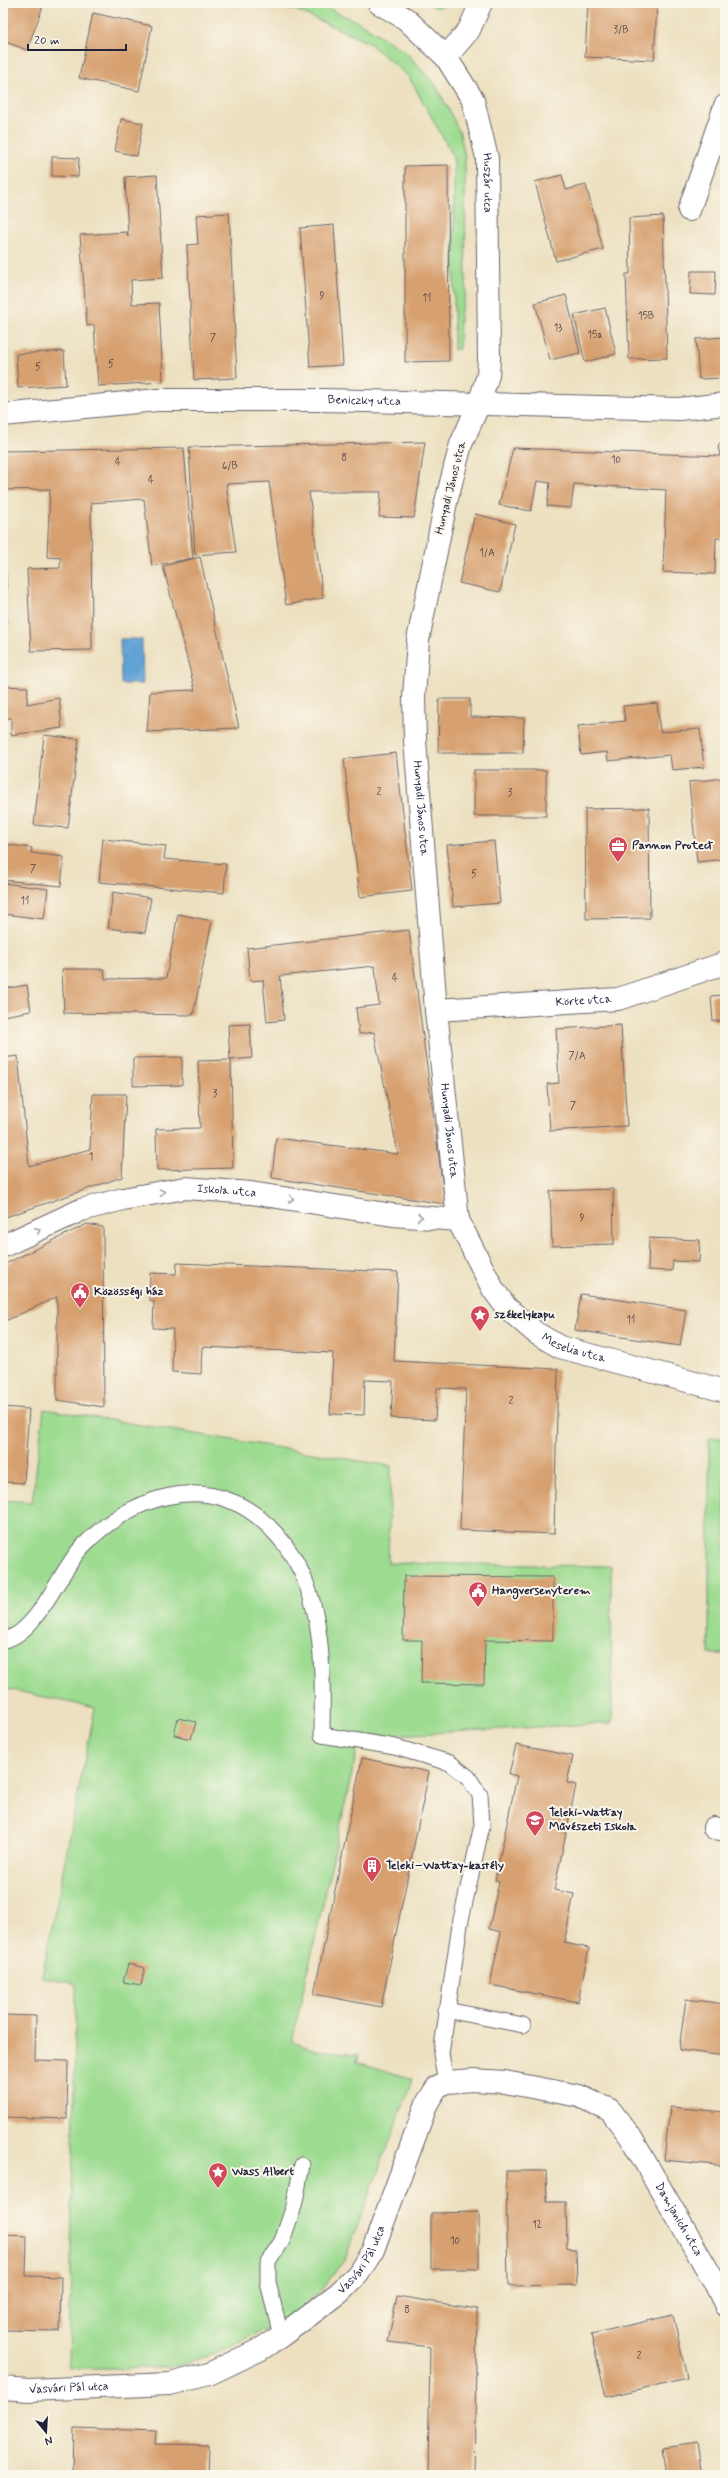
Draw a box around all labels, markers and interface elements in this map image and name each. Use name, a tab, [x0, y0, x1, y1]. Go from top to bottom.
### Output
house number: 3/B	[613, 24, 629, 37]
scale bar	[28, 26, 126, 52]
text: 20 m	[34, 33, 60, 49]
street label: Huszár utca	[478, 152, 496, 213]
house number: 9	[320, 290, 325, 303]
house number: 11	[423, 292, 431, 305]
house number: 15B	[638, 310, 654, 323]
house number: 13	[554, 322, 562, 335]
house number: 15a	[588, 329, 602, 342]
house number: 7	[210, 332, 216, 345]
house number: 5	[108, 358, 114, 371]
house number: 5	[35, 361, 41, 374]
street label: Beniczky utca	[327, 392, 401, 410]
street label: Hunyadi János utca	[432, 439, 471, 536]
house number: 8	[341, 452, 347, 465]
house number: 10	[611, 454, 621, 467]
house number: 4	[115, 456, 121, 469]
house number: 6/B	[222, 460, 238, 473]
house number: 4	[148, 474, 154, 487]
house number: 1/A	[479, 547, 495, 560]
street label: Hunyadi János utca	[409, 760, 432, 857]
house number: 2	[377, 786, 382, 799]
house number: 3	[508, 787, 513, 800]
office icon: Pannon Protect	[607, 835, 629, 863]
place label: Pannon Protect	[632, 838, 713, 854]
house number: 7	[30, 863, 36, 876]
house number: 5	[471, 868, 477, 881]
house number: 11	[21, 895, 29, 908]
house number: 4	[392, 972, 398, 985]
street label: Körte utca	[555, 991, 613, 1011]
house number: 7/A	[569, 1050, 585, 1063]
street label: Hunyadi János utca	[436, 1082, 462, 1180]
house number: 3	[213, 1088, 218, 1101]
house number: 7	[570, 1100, 576, 1113]
house number: 1	[89, 1151, 93, 1164]
street label: Iskola utca	[196, 1181, 258, 1202]
one-way arrow	[159, 1188, 165, 1197]
one-way arrow	[288, 1194, 294, 1203]
house number: 9	[580, 1212, 585, 1225]
one-way arrow	[417, 1213, 423, 1222]
one-way arrow	[34, 1227, 42, 1235]
public building icon: Közösségi ház	[69, 1281, 91, 1309]
place label: Közösségi ház	[94, 1284, 164, 1300]
place icon: székelykapu	[469, 1304, 491, 1332]
place label: székelykapu	[493, 1307, 555, 1323]
house number: 11	[627, 1314, 635, 1327]
street label: Meselia utca	[538, 1330, 608, 1367]
house number: 2	[509, 1395, 514, 1408]
public building icon: Hangversenyterem	[467, 1580, 489, 1608]
place label: Hangversenyterem	[492, 1583, 591, 1600]
place label: Teleki-Wattay Művészeti Iskola	[549, 1805, 637, 1835]
school or university icon: Teleki-Wattay Művészeti Iskola	[524, 1809, 546, 1837]
building icon: Teleki–Wattay-kastély	[361, 1855, 383, 1883]
place label: Teleki–Wattay-kastély	[386, 1858, 504, 1874]
place icon: Wass Albert	[207, 2161, 229, 2189]
place label: Wass Albert	[231, 2164, 295, 2180]
street label: Damjanich utca	[651, 2180, 706, 2259]
house number: 12	[532, 2219, 542, 2232]
street label: Vasvári Pál utca	[334, 2223, 389, 2298]
house number: 10	[450, 2235, 460, 2248]
house number: 8	[404, 2304, 410, 2317]
house number: 2	[637, 2350, 642, 2363]
street label: Vasvári Pál utca	[29, 2379, 109, 2398]
north arrow	[26, 2412, 66, 2452]
text: N	[43, 2433, 54, 2448]

